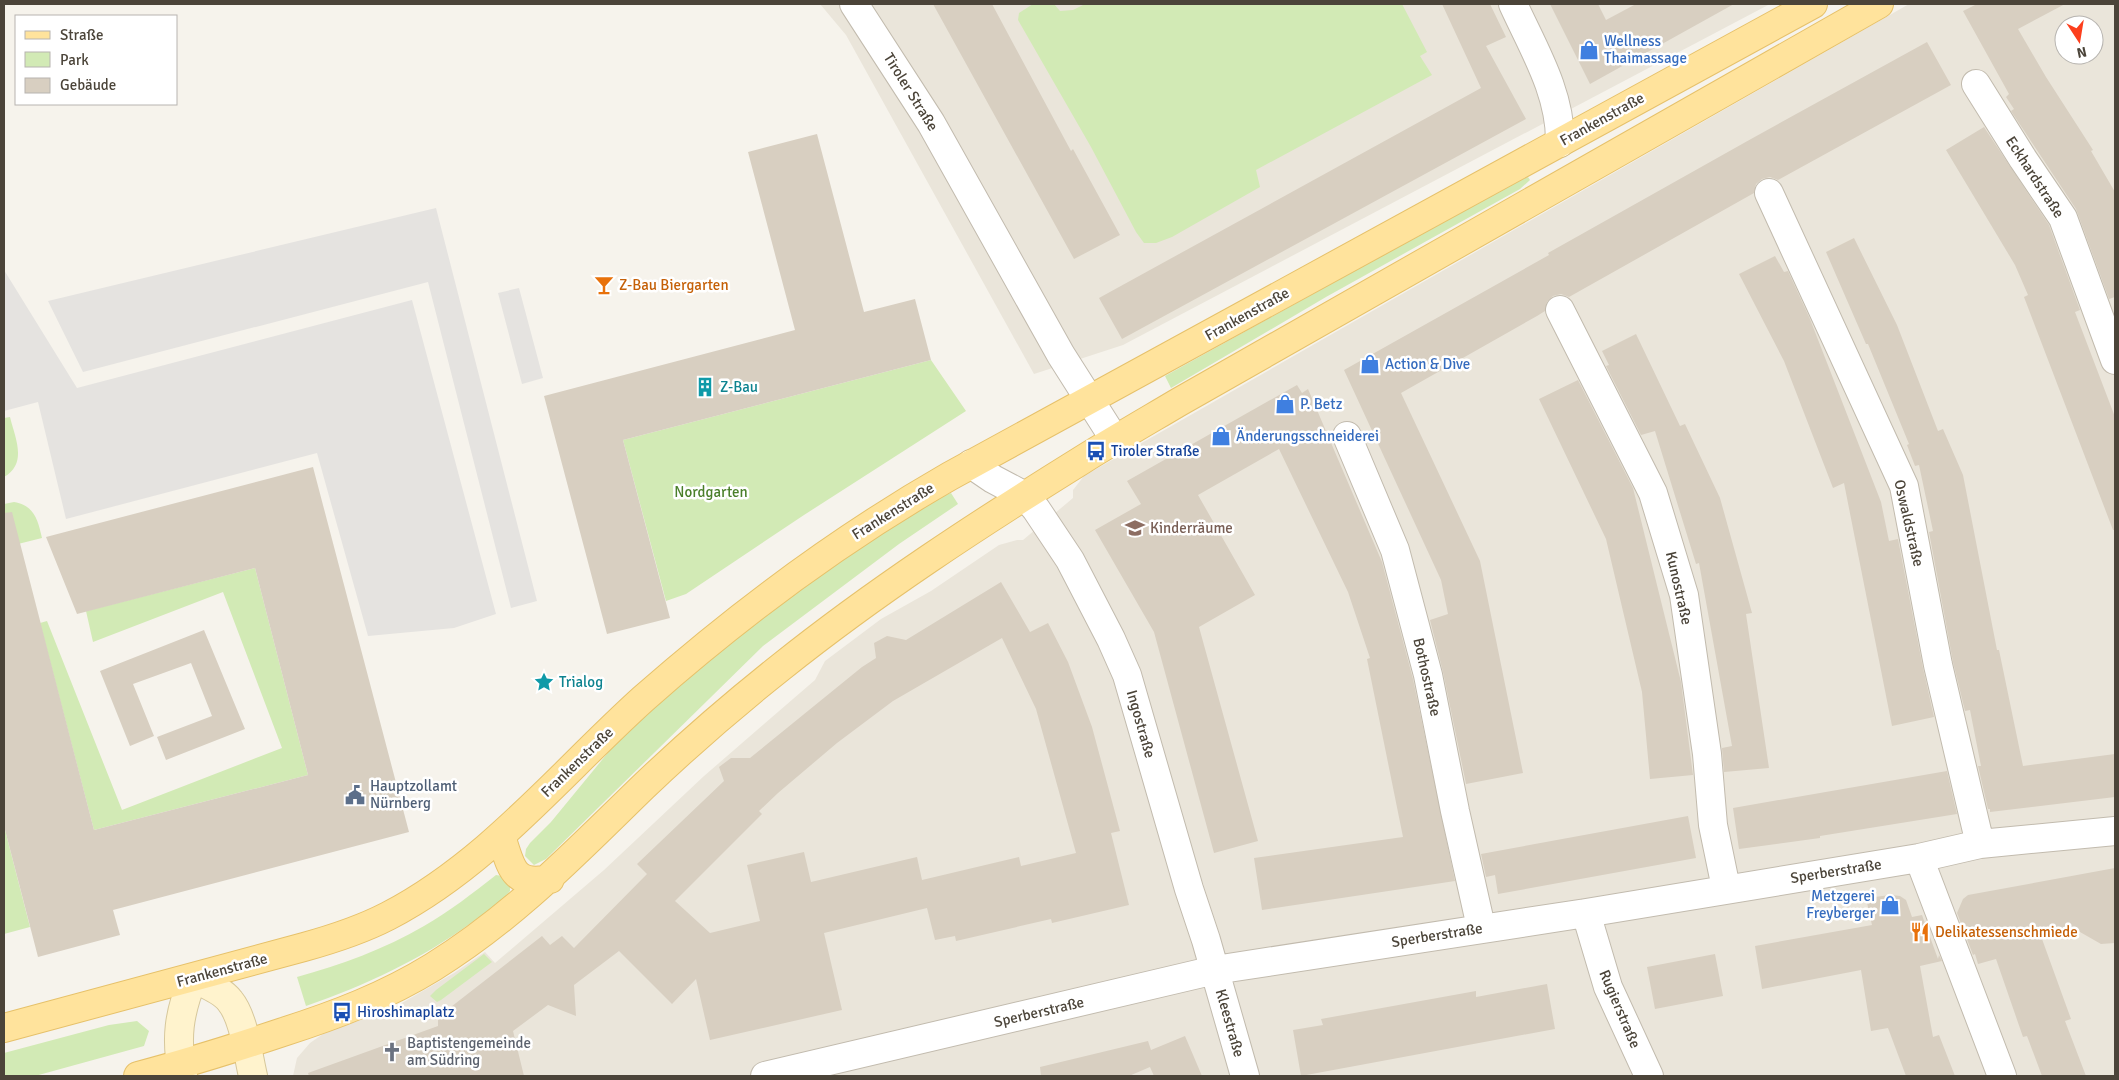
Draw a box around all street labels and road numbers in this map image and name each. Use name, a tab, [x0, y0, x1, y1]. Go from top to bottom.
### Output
street label: Tiroler Straße	[880, 50, 942, 134]
street label: Frankenstraße	[1557, 89, 1647, 149]
street label: Eckhardstraße	[2002, 133, 2068, 221]
street label: Frankenstraße	[1202, 284, 1292, 344]
street label: Oswaldstraße	[1890, 478, 1928, 568]
street label: Frankenstraße	[849, 479, 937, 543]
street label: Kunostraße	[1662, 550, 1696, 626]
street label: Bothostraße	[1409, 636, 1445, 718]
street label: Ingostraße	[1123, 688, 1159, 760]
street label: Frankenstraße	[537, 723, 617, 801]
street label: Sperberstraße	[1789, 855, 1883, 887]
street label: Sperberstraße	[1390, 919, 1484, 951]
street label: Frankenstraße	[175, 949, 269, 991]
street label: Rugierstraße	[1595, 967, 1645, 1051]
street label: Kleestraße	[1212, 987, 1248, 1059]
street label: Sperberstraße	[992, 993, 1086, 1031]

